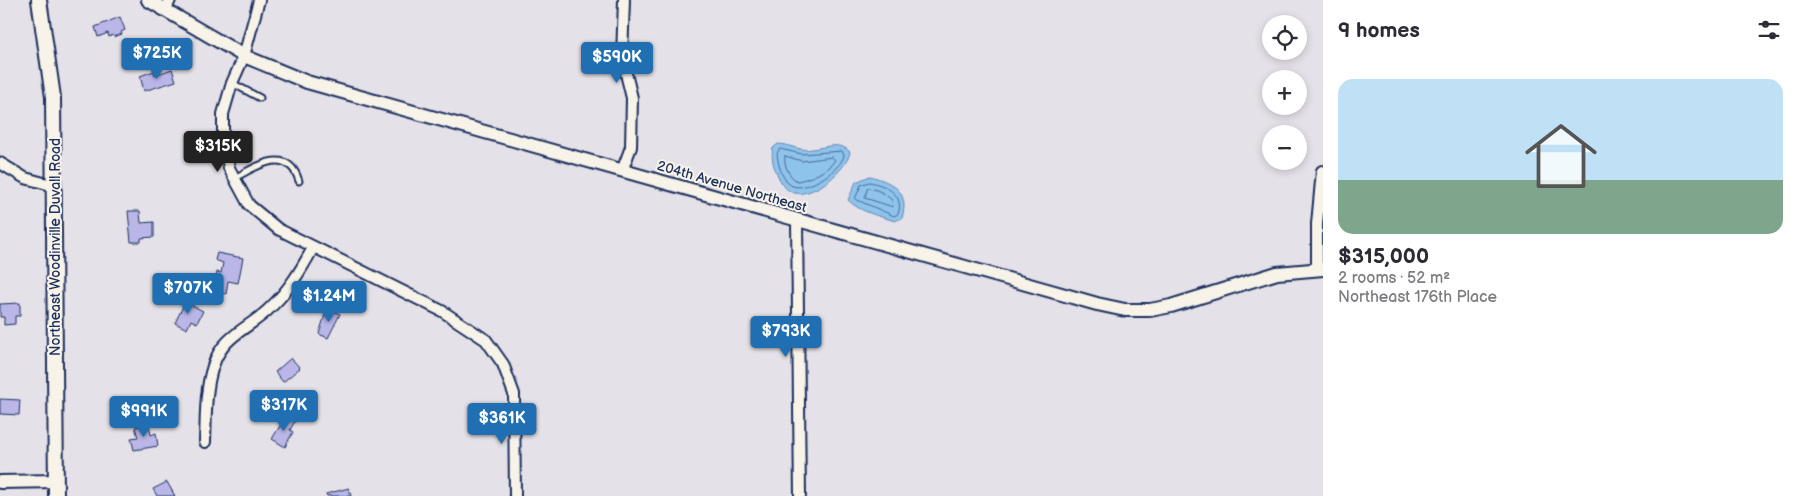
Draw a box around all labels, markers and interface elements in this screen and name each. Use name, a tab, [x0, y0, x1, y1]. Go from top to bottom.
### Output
map controls	[1262, 15, 1307, 170]
button: locate	[1262, 15, 1307, 60]
icon: filters	[1755, 16, 1783, 44]
text: 9 homes	[1338, 18, 1420, 43]
pin: $725K	[122, 38, 192, 80]
pin: $590K	[582, 42, 652, 84]
text: $725K	[132, 44, 182, 63]
text: $590K	[592, 48, 642, 67]
button: +	[1262, 70, 1307, 115]
icon: home	[1516, 111, 1606, 201]
button: −	[1262, 125, 1307, 170]
pin: $315K	[183, 130, 253, 173]
text: $315K	[195, 137, 241, 156]
street label: Northeast Woodinville Duvall Road	[47, 138, 64, 356]
street label: 204th Avenue Northeast	[655, 157, 809, 216]
text: $315,000	[1338, 244, 1429, 269]
text: 2 rooms · 52 m²	[1338, 269, 1450, 288]
pin: $707K	[153, 272, 223, 315]
text: $707K	[163, 279, 213, 298]
pin: $1.24M	[288, 280, 370, 323]
text: $1.24M	[303, 287, 355, 306]
text: Northeast 176th Place	[1338, 288, 1497, 307]
pin: $793K	[751, 316, 821, 358]
text: $793K	[762, 322, 810, 341]
pin: $317K	[249, 390, 319, 432]
pin: $991K	[109, 396, 179, 438]
text: $317K	[261, 396, 307, 415]
text: $991K	[121, 402, 167, 421]
pin: $361K	[467, 402, 537, 445]
text: $361K	[478, 409, 526, 428]

